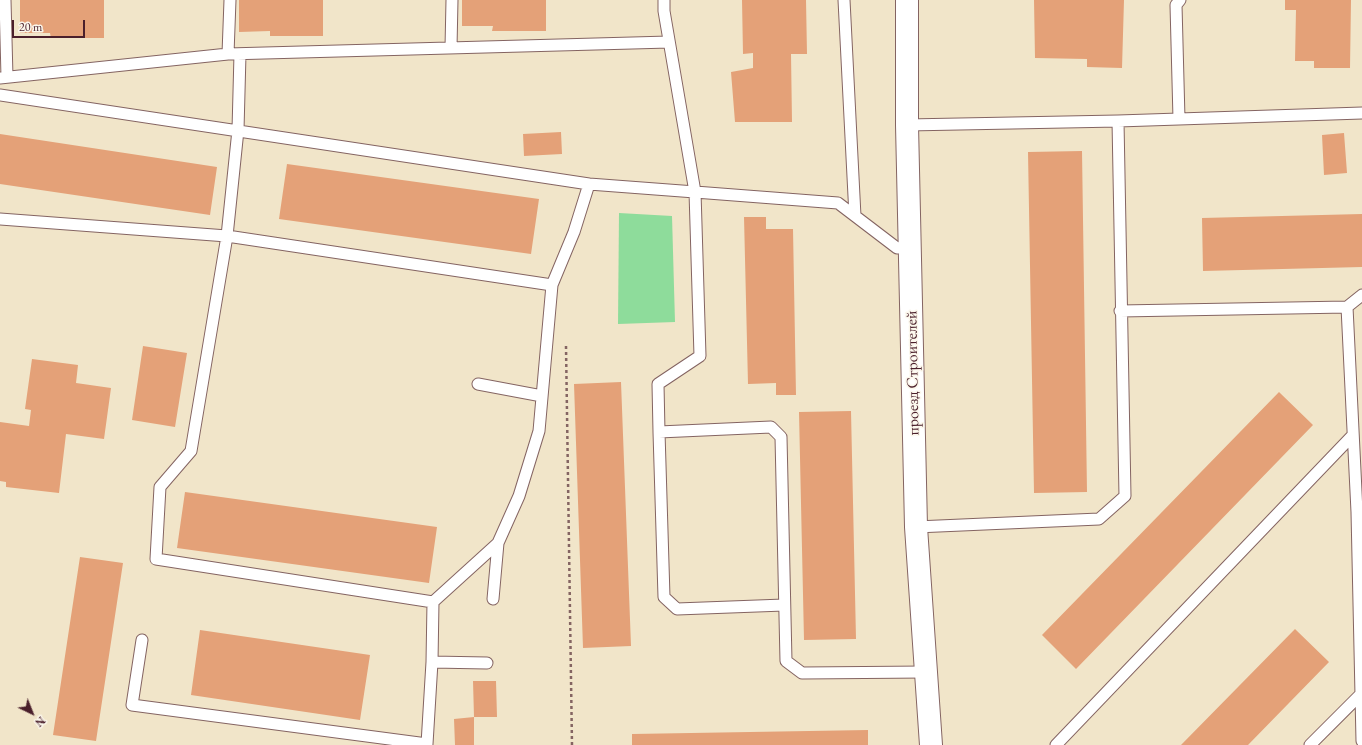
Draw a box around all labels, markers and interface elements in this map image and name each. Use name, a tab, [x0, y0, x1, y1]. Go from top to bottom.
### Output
scale bar	[14, 12, 87, 38]
text: 20 m	[19, 19, 42, 35]
street label: проезд Строителей	[902, 311, 924, 435]
north arrow	[12, 693, 52, 733]
text: N	[32, 714, 48, 730]

